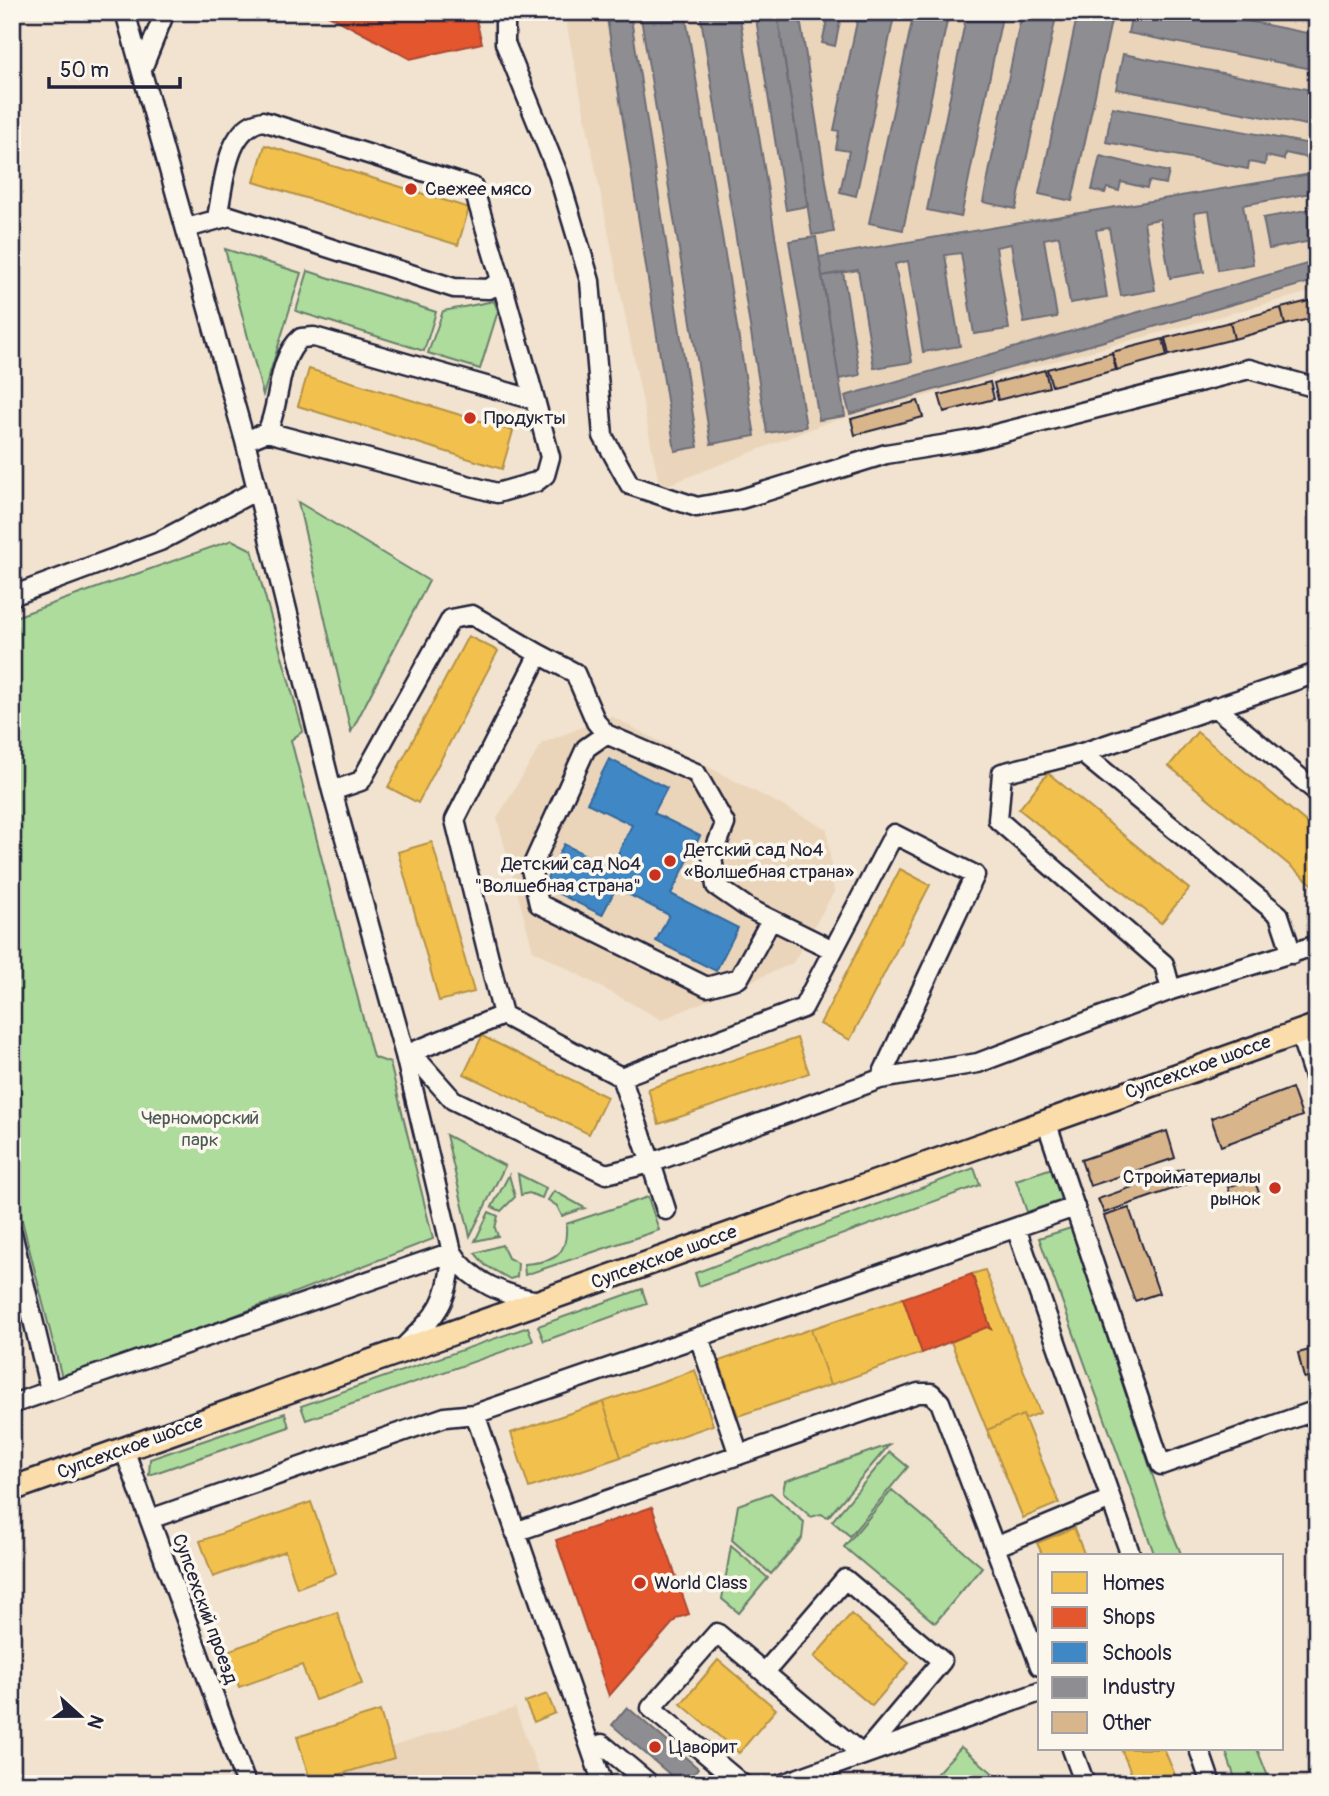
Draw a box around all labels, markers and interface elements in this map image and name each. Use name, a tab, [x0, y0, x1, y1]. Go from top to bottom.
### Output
scale bar	[49, 46, 180, 90]
text: 50 m	[60, 57, 109, 84]
place label: Свежее мясо	[425, 177, 532, 201]
marker: Свежее мясо	[403, 181, 419, 197]
place label: Продукты	[484, 406, 566, 430]
marker: Продукты	[462, 410, 478, 426]
place label: Детский сад №4 «Волшебная страна»	[683, 838, 854, 884]
place label: Детский сад №4 "Волшебная страна"	[475, 852, 641, 898]
marker: Детский сад №4 «Волшебная страна»	[662, 853, 678, 869]
marker: Детский сад №4 "Волшебная страна"	[647, 867, 663, 883]
street label: Супсехское шоссе	[1122, 1029, 1275, 1105]
park label: Черноморский парк	[141, 1106, 259, 1152]
place label: Стройматериалы рынок	[1123, 1165, 1261, 1211]
marker: Стройматериалы рынок	[1267, 1180, 1283, 1196]
street label: Супсехское шоссе	[588, 1219, 741, 1295]
street label: Супсехское шоссе	[54, 1409, 207, 1485]
street label: Супсехский проезд	[167, 1531, 243, 1688]
legend	[1038, 1554, 1284, 1750]
text: Homes	[1102, 1570, 1165, 1597]
place label: World Class	[654, 1571, 748, 1595]
marker: World Class	[632, 1575, 648, 1591]
text: Shops	[1102, 1604, 1155, 1631]
text: Schools	[1102, 1640, 1172, 1667]
text: Industry	[1102, 1674, 1175, 1701]
north arrow	[46, 1680, 116, 1750]
text: Other	[1102, 1710, 1152, 1737]
text: N	[81, 1711, 108, 1732]
place label: Цаворит	[669, 1735, 738, 1759]
marker: Цаворит	[647, 1739, 663, 1755]

